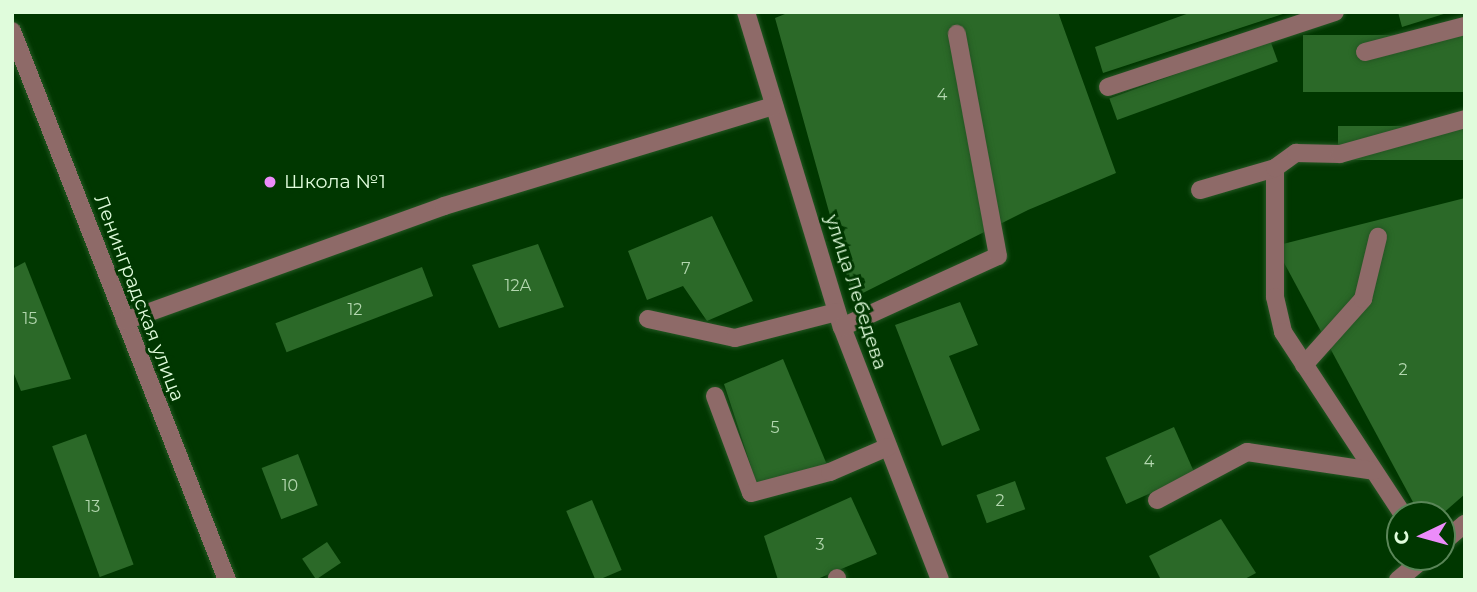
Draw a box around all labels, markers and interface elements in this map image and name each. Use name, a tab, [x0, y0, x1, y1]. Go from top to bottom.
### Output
house number: 4	[937, 85, 947, 105]
place label: Школа №1	[284, 171, 386, 193]
marker: Школа №1	[262, 174, 278, 190]
street label: Ленинградская улица	[89, 192, 189, 404]
street label: улица Лебедева	[820, 212, 892, 372]
house number: 7	[681, 259, 691, 279]
house number: 12А	[505, 276, 531, 296]
house number: 12	[348, 300, 362, 320]
house number: 15	[23, 309, 37, 329]
house number: 2	[1398, 360, 1408, 380]
house number: 5	[770, 418, 780, 438]
house number: 4	[1144, 452, 1154, 472]
house number: 10	[282, 476, 298, 496]
house number: 2	[995, 491, 1005, 511]
house number: 13	[86, 497, 100, 517]
north arrow	[1386, 501, 1456, 571]
text: С	[1390, 530, 1414, 546]
house number: 3	[815, 535, 825, 555]

